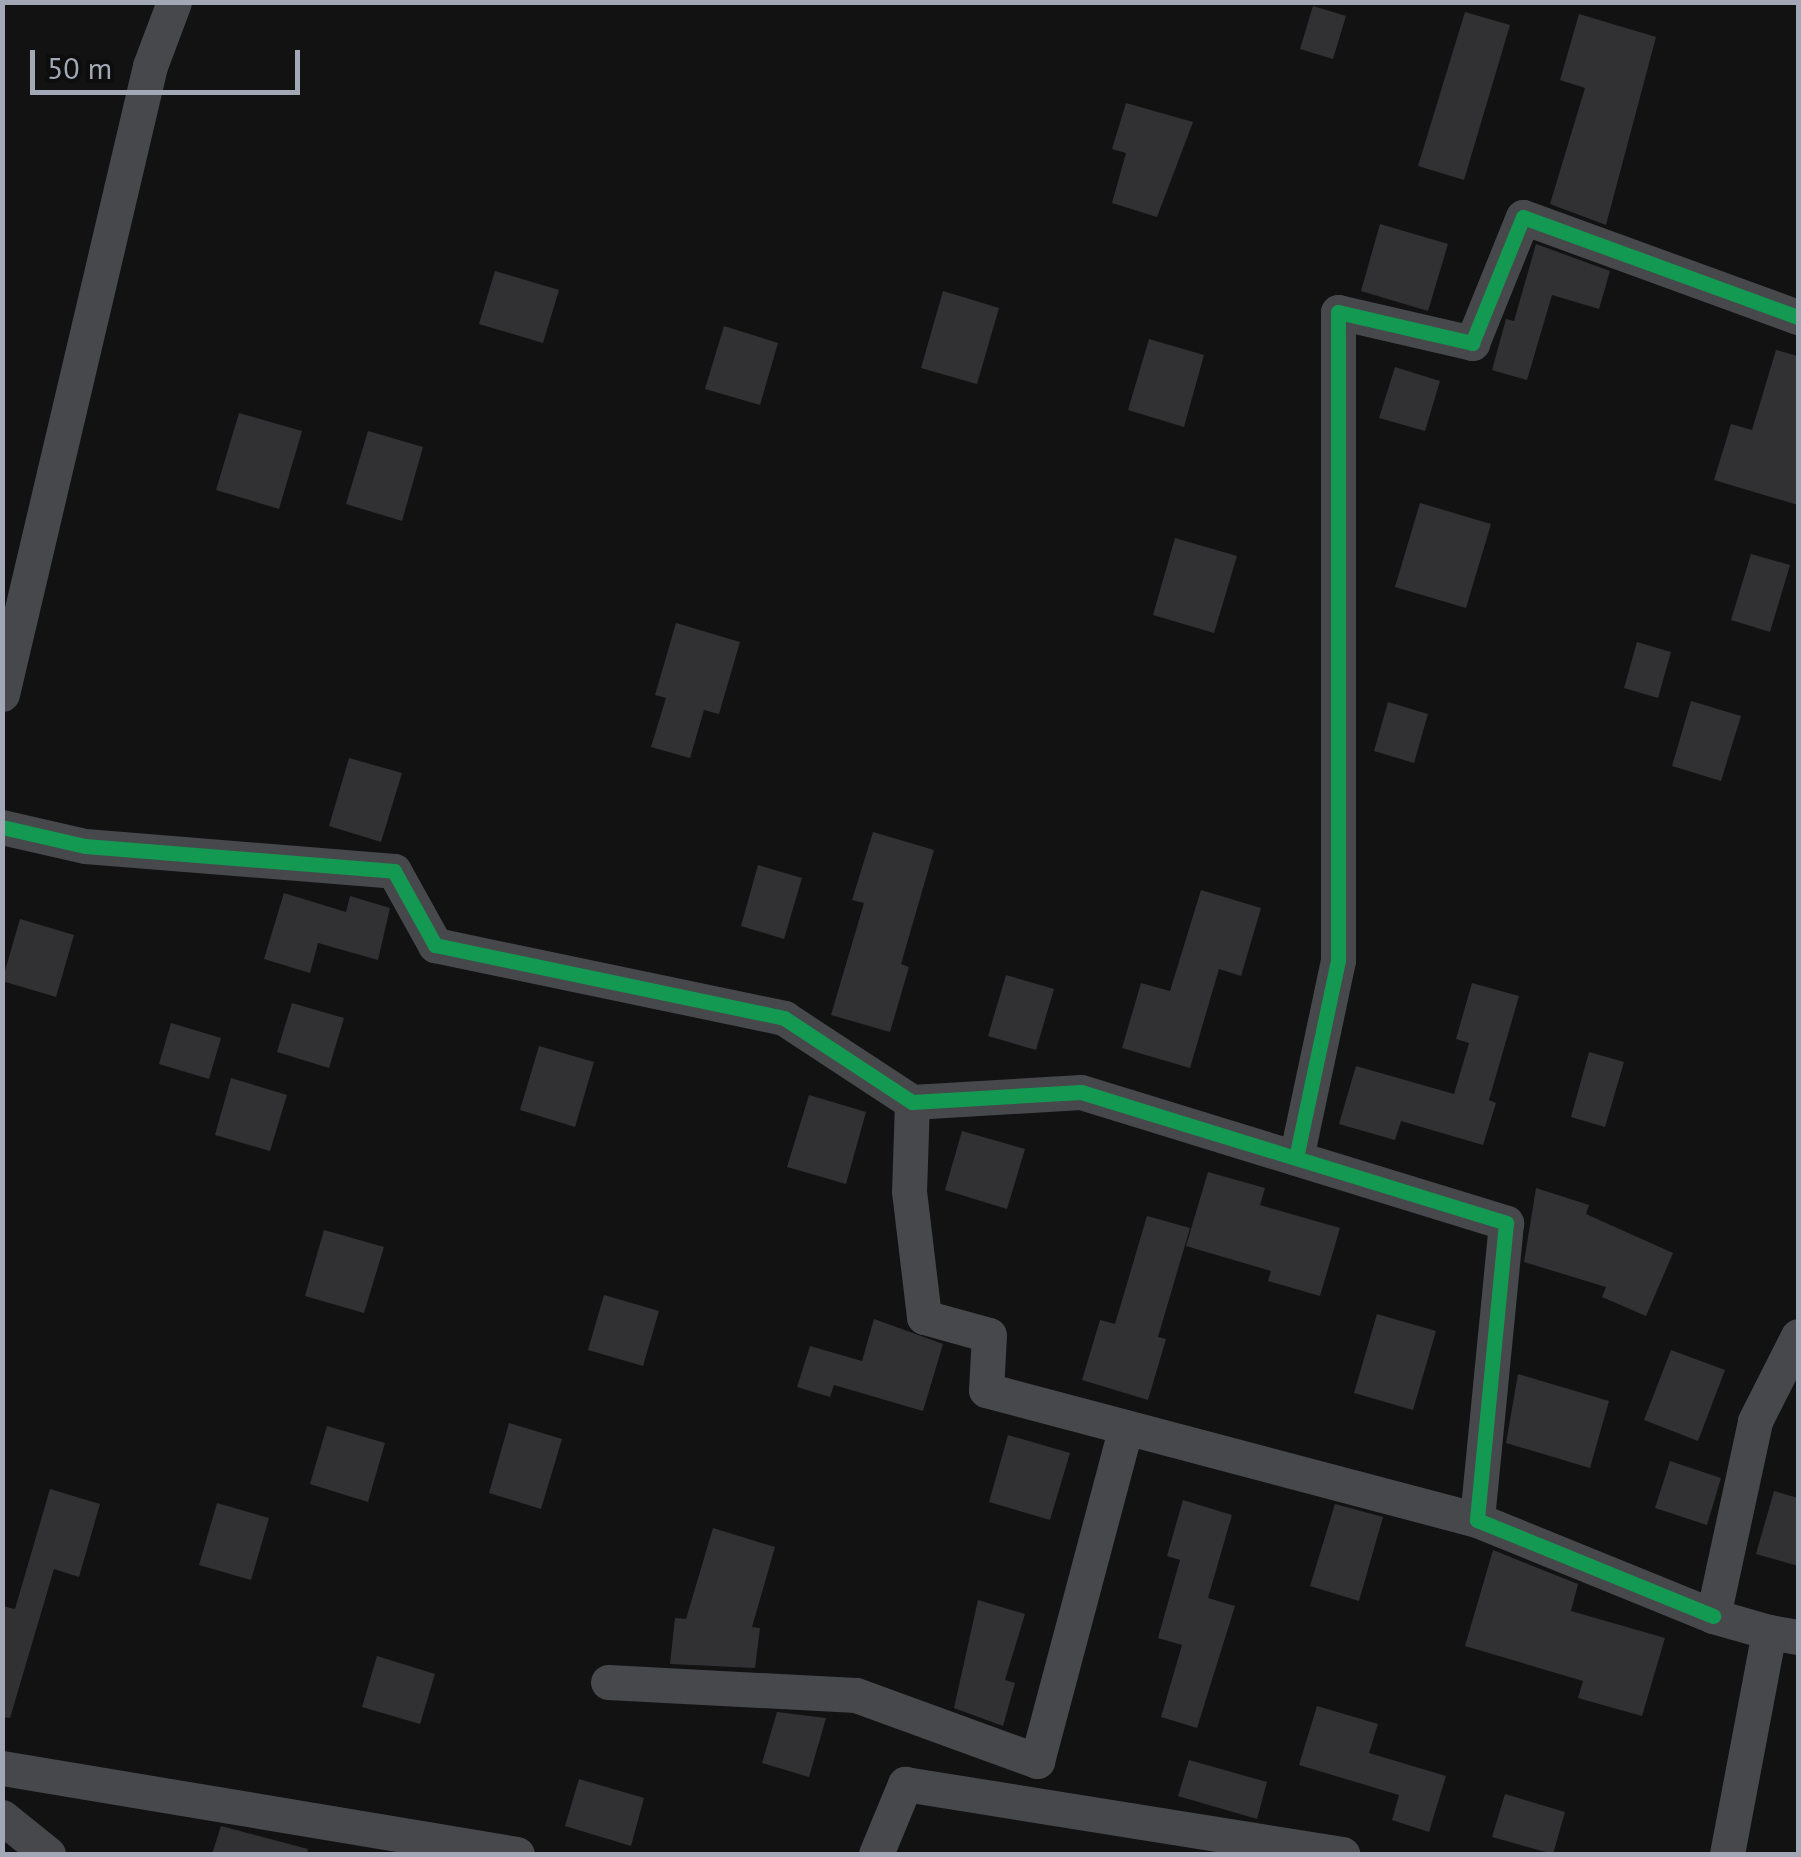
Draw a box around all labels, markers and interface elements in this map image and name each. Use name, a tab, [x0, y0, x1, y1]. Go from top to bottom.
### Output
scale bar	[35, 30, 305, 92]
text: 50 m	[47, 48, 112, 87]

